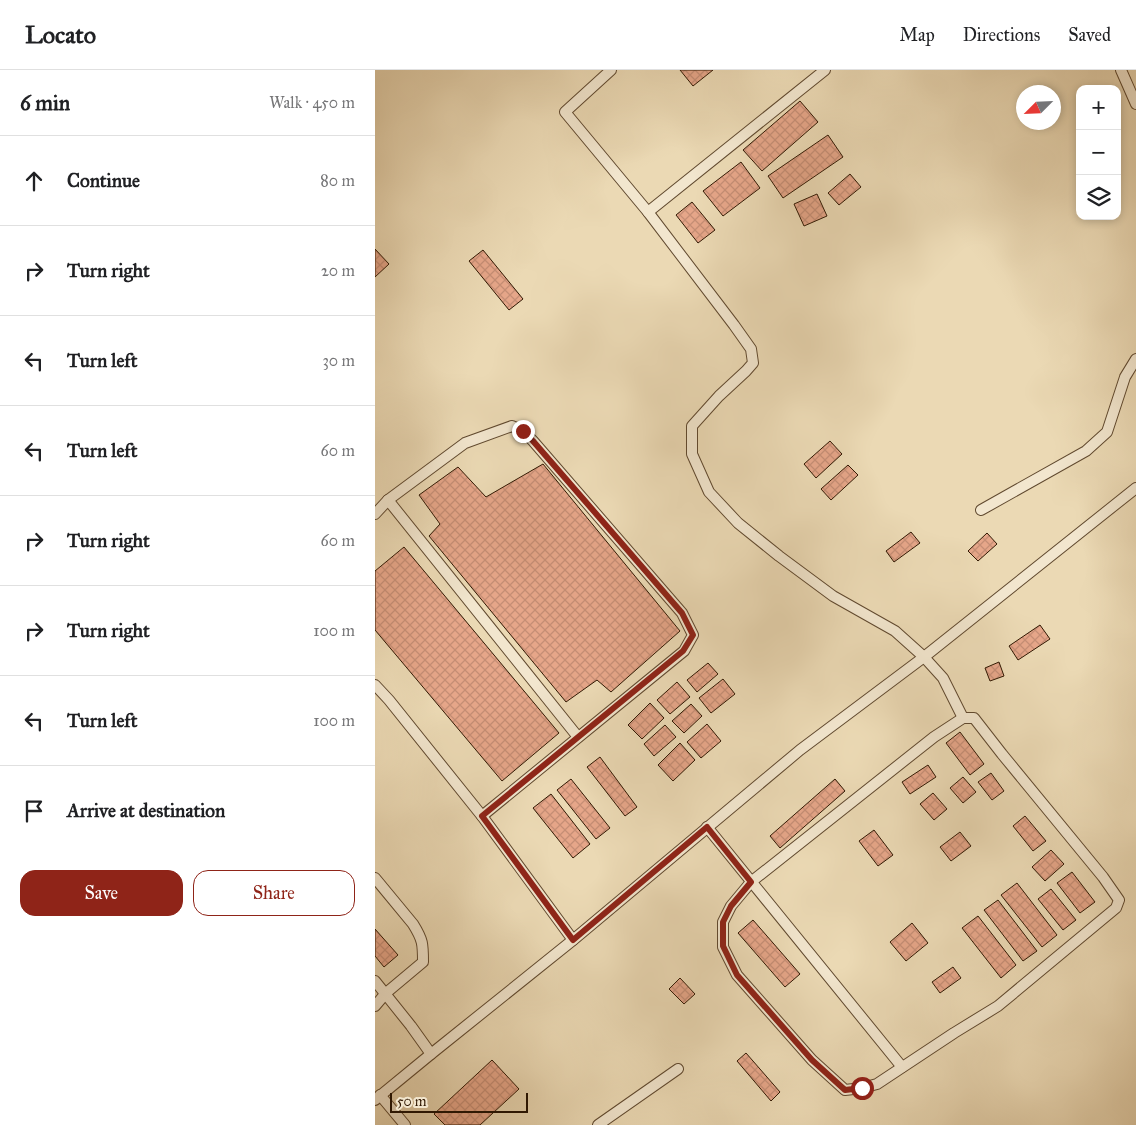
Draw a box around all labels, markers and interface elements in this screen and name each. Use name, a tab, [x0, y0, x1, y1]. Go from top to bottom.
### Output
text: Locato	[25, 20, 96, 50]
text: Map	[899, 24, 935, 46]
text: Directions	[963, 24, 1040, 46]
text: Saved	[1068, 24, 1111, 46]
north arrow	[1016, 85, 1061, 130]
map controls	[1076, 85, 1121, 220]
button: +	[1076, 85, 1121, 130]
text: 6 min	[20, 90, 70, 116]
text: Walk · 450 m	[269, 93, 355, 112]
button: −	[1076, 130, 1121, 175]
icon: ahead	[20, 167, 48, 195]
text: Continue	[67, 169, 140, 192]
text: 80 m	[320, 171, 355, 190]
button: layers	[1076, 175, 1121, 220]
icon: right	[20, 257, 48, 285]
text: Turn right	[67, 259, 150, 282]
text: 20 m	[321, 261, 355, 280]
icon: left	[20, 347, 48, 375]
text: Turn left	[67, 349, 137, 372]
text: 30 m	[322, 351, 355, 370]
route end	[512, 420, 535, 443]
icon: left	[20, 437, 48, 465]
text: Turn left	[67, 439, 137, 462]
text: 60 m	[321, 441, 355, 460]
icon: right	[20, 527, 48, 555]
text: Turn right	[67, 529, 150, 552]
text: 60 m	[321, 531, 355, 550]
icon: right	[20, 617, 48, 645]
text: Turn right	[67, 619, 150, 642]
text: 100 m	[313, 621, 355, 640]
icon: left	[20, 707, 48, 735]
text: Turn left	[67, 709, 137, 732]
text: 100 m	[313, 711, 355, 730]
icon: arrive	[20, 797, 48, 825]
text: Arrive at destination	[67, 799, 225, 822]
button: Save	[20, 870, 183, 916]
button: Share	[193, 870, 355, 916]
route start	[851, 1077, 874, 1100]
scale bar	[390, 1090, 527, 1113]
text: 50 m	[397, 1093, 426, 1110]

